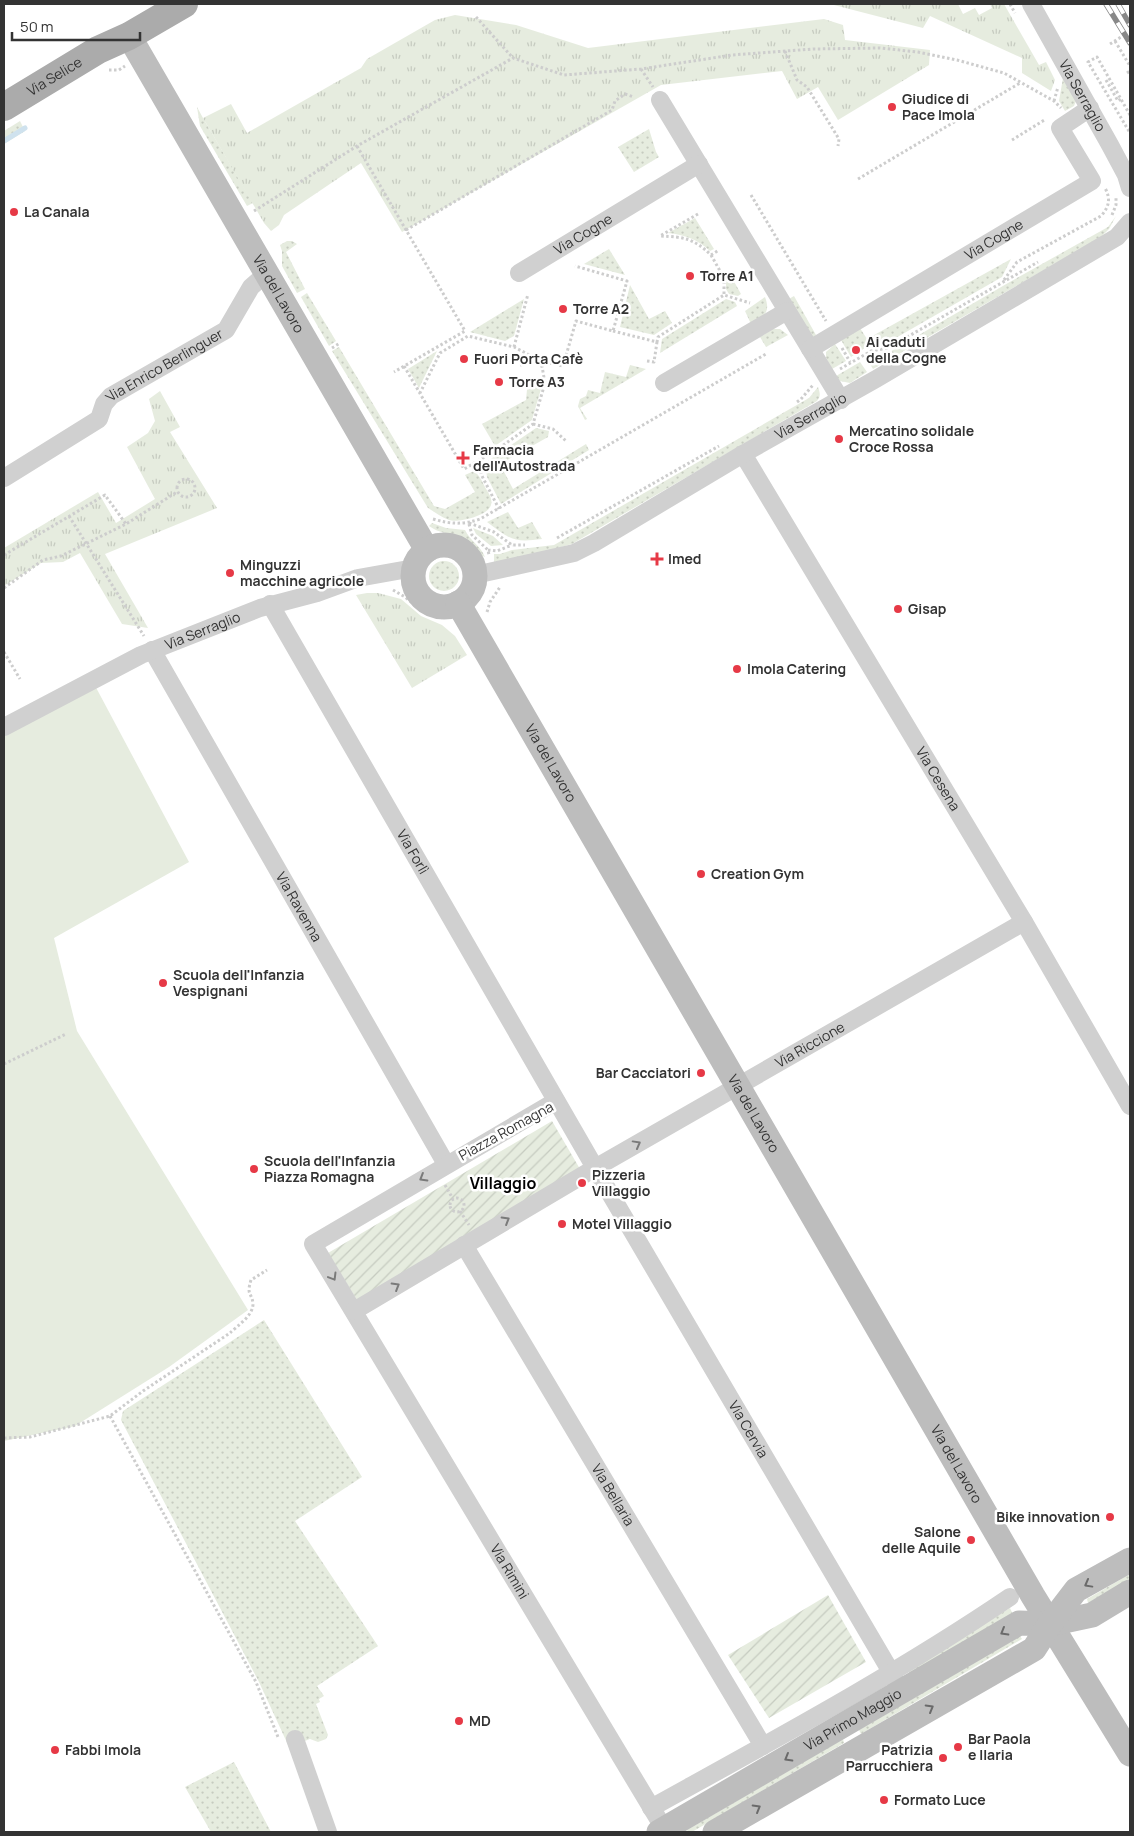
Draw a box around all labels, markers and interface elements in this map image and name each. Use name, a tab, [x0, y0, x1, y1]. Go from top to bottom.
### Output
scale bar	[12, 10, 140, 42]
text: 50 m	[20, 16, 54, 37]
street label: Via Selice	[23, 52, 85, 100]
street label: Via Serraglio	[1055, 56, 1111, 135]
place label: Giudice di Pace Imola	[902, 89, 975, 124]
marker: Giudice di Pace Imola	[886, 101, 898, 113]
place label: La Canala	[24, 202, 90, 221]
marker: La Canala	[8, 206, 20, 218]
street label: Via Cogne	[550, 209, 616, 259]
street label: Via Cogne	[961, 214, 1026, 264]
street label: Via del Lavoro	[249, 251, 309, 336]
place label: Torre A1	[700, 266, 754, 285]
marker: Torre A1	[684, 270, 696, 282]
place label: Torre A2	[573, 299, 629, 318]
marker: Torre A2	[557, 303, 569, 315]
street label: Via Enrico Berlinguer	[101, 324, 226, 405]
place label: Ai caduti della Cogne	[866, 332, 946, 367]
marker: Ai caduti della Cogne	[850, 344, 862, 356]
place label: Fuori Porta Cafè	[474, 349, 583, 368]
marker: Fuori Porta Cafè	[458, 353, 470, 365]
place label: Torre A3	[509, 372, 565, 391]
marker: Torre A3	[493, 376, 505, 388]
street label: Via Serraglio	[771, 388, 850, 443]
place label: Mercatino solidale Croce Rossa	[849, 421, 974, 456]
marker: Mercatino solidale Croce Rossa	[833, 433, 845, 445]
place label: Farmacia dell'Autostrada	[473, 440, 575, 475]
marker: Farmacia dell'Autostrada	[457, 452, 469, 464]
place label: Imed	[668, 549, 701, 568]
marker: Imed	[650, 552, 664, 566]
place label: Minguzzi macchine agricole	[240, 555, 364, 590]
marker: Minguzzi macchine agricole	[224, 567, 236, 579]
place label: Gisap	[908, 599, 947, 618]
marker: Gisap	[892, 603, 904, 615]
street label: Via Serraglio	[162, 607, 243, 654]
place label: Imola Catering	[747, 659, 846, 678]
marker: Imola Catering	[731, 663, 743, 675]
street label: Via del Lavoro	[521, 720, 581, 806]
street label: Via Cesena	[912, 743, 965, 814]
street label: Via Forlì	[393, 826, 434, 877]
place label: Creation Gym	[711, 864, 804, 883]
street label: Via Ravenna	[272, 868, 327, 945]
marker: Creation Gym	[695, 868, 707, 880]
place label: Scuola dell'Infanzia Vespignani	[173, 965, 304, 1000]
marker: Scuola dell'Infanzia Vespignani	[157, 977, 169, 989]
street label: Via Riccione	[771, 1017, 848, 1072]
place label: Bar Cacciatori	[596, 1063, 691, 1082]
marker: Bar Cacciatori	[695, 1067, 707, 1079]
street label: Via del Lavoro	[724, 1071, 784, 1156]
street label: Piazza Romagna	[455, 1097, 557, 1164]
one-way arrow	[632, 1140, 641, 1150]
place label: Scuola dell'Infanzia Piazza Romagna	[264, 1151, 395, 1186]
marker: Scuola dell'Infanzia Piazza Romagna	[248, 1163, 260, 1175]
place label: Pizzeria Villaggio	[592, 1165, 651, 1200]
one-way arrow	[420, 1172, 429, 1182]
district label: Villaggio	[470, 1172, 536, 1194]
marker: Pizzeria Villaggio	[576, 1177, 588, 1189]
place label: Motel Villaggio	[572, 1214, 672, 1233]
one-way arrow	[501, 1216, 510, 1226]
marker: Motel Villaggio	[556, 1218, 568, 1230]
one-way arrow	[327, 1272, 337, 1281]
one-way arrow	[390, 1282, 399, 1292]
street label: Via Cervia	[725, 1397, 773, 1461]
street label: Via del Lavoro	[927, 1421, 987, 1506]
street label: Via Bellaria	[588, 1460, 639, 1529]
place label: Bike innovation	[996, 1507, 1100, 1526]
marker: Bike innovation	[1104, 1511, 1116, 1523]
place label: Salone delle Aquile	[882, 1522, 961, 1557]
marker: Salone delle Aquile	[965, 1534, 977, 1546]
street label: Via Rimini	[486, 1540, 534, 1602]
one-way arrow	[1084, 1577, 1093, 1587]
one-way arrow	[1000, 1625, 1009, 1635]
street label: Via Primo Maggio	[800, 1683, 905, 1755]
one-way arrow	[925, 1705, 934, 1715]
place label: MD	[469, 1711, 491, 1730]
marker: MD	[453, 1715, 465, 1727]
place label: Bar Paola e Ilaria	[968, 1729, 1031, 1764]
place label: Fabbi Imola	[65, 1740, 141, 1759]
place label: Patrizia Parrucchiera	[846, 1740, 933, 1775]
marker: Bar Paola e Ilaria	[952, 1741, 964, 1753]
marker: Fabbi Imola	[49, 1744, 61, 1756]
one-way arrow	[784, 1751, 793, 1761]
marker: Patrizia Parrucchiera	[937, 1752, 949, 1764]
place label: Formato Luce	[894, 1790, 986, 1809]
marker: Formato Luce	[878, 1794, 890, 1806]
one-way arrow	[752, 1804, 761, 1814]

